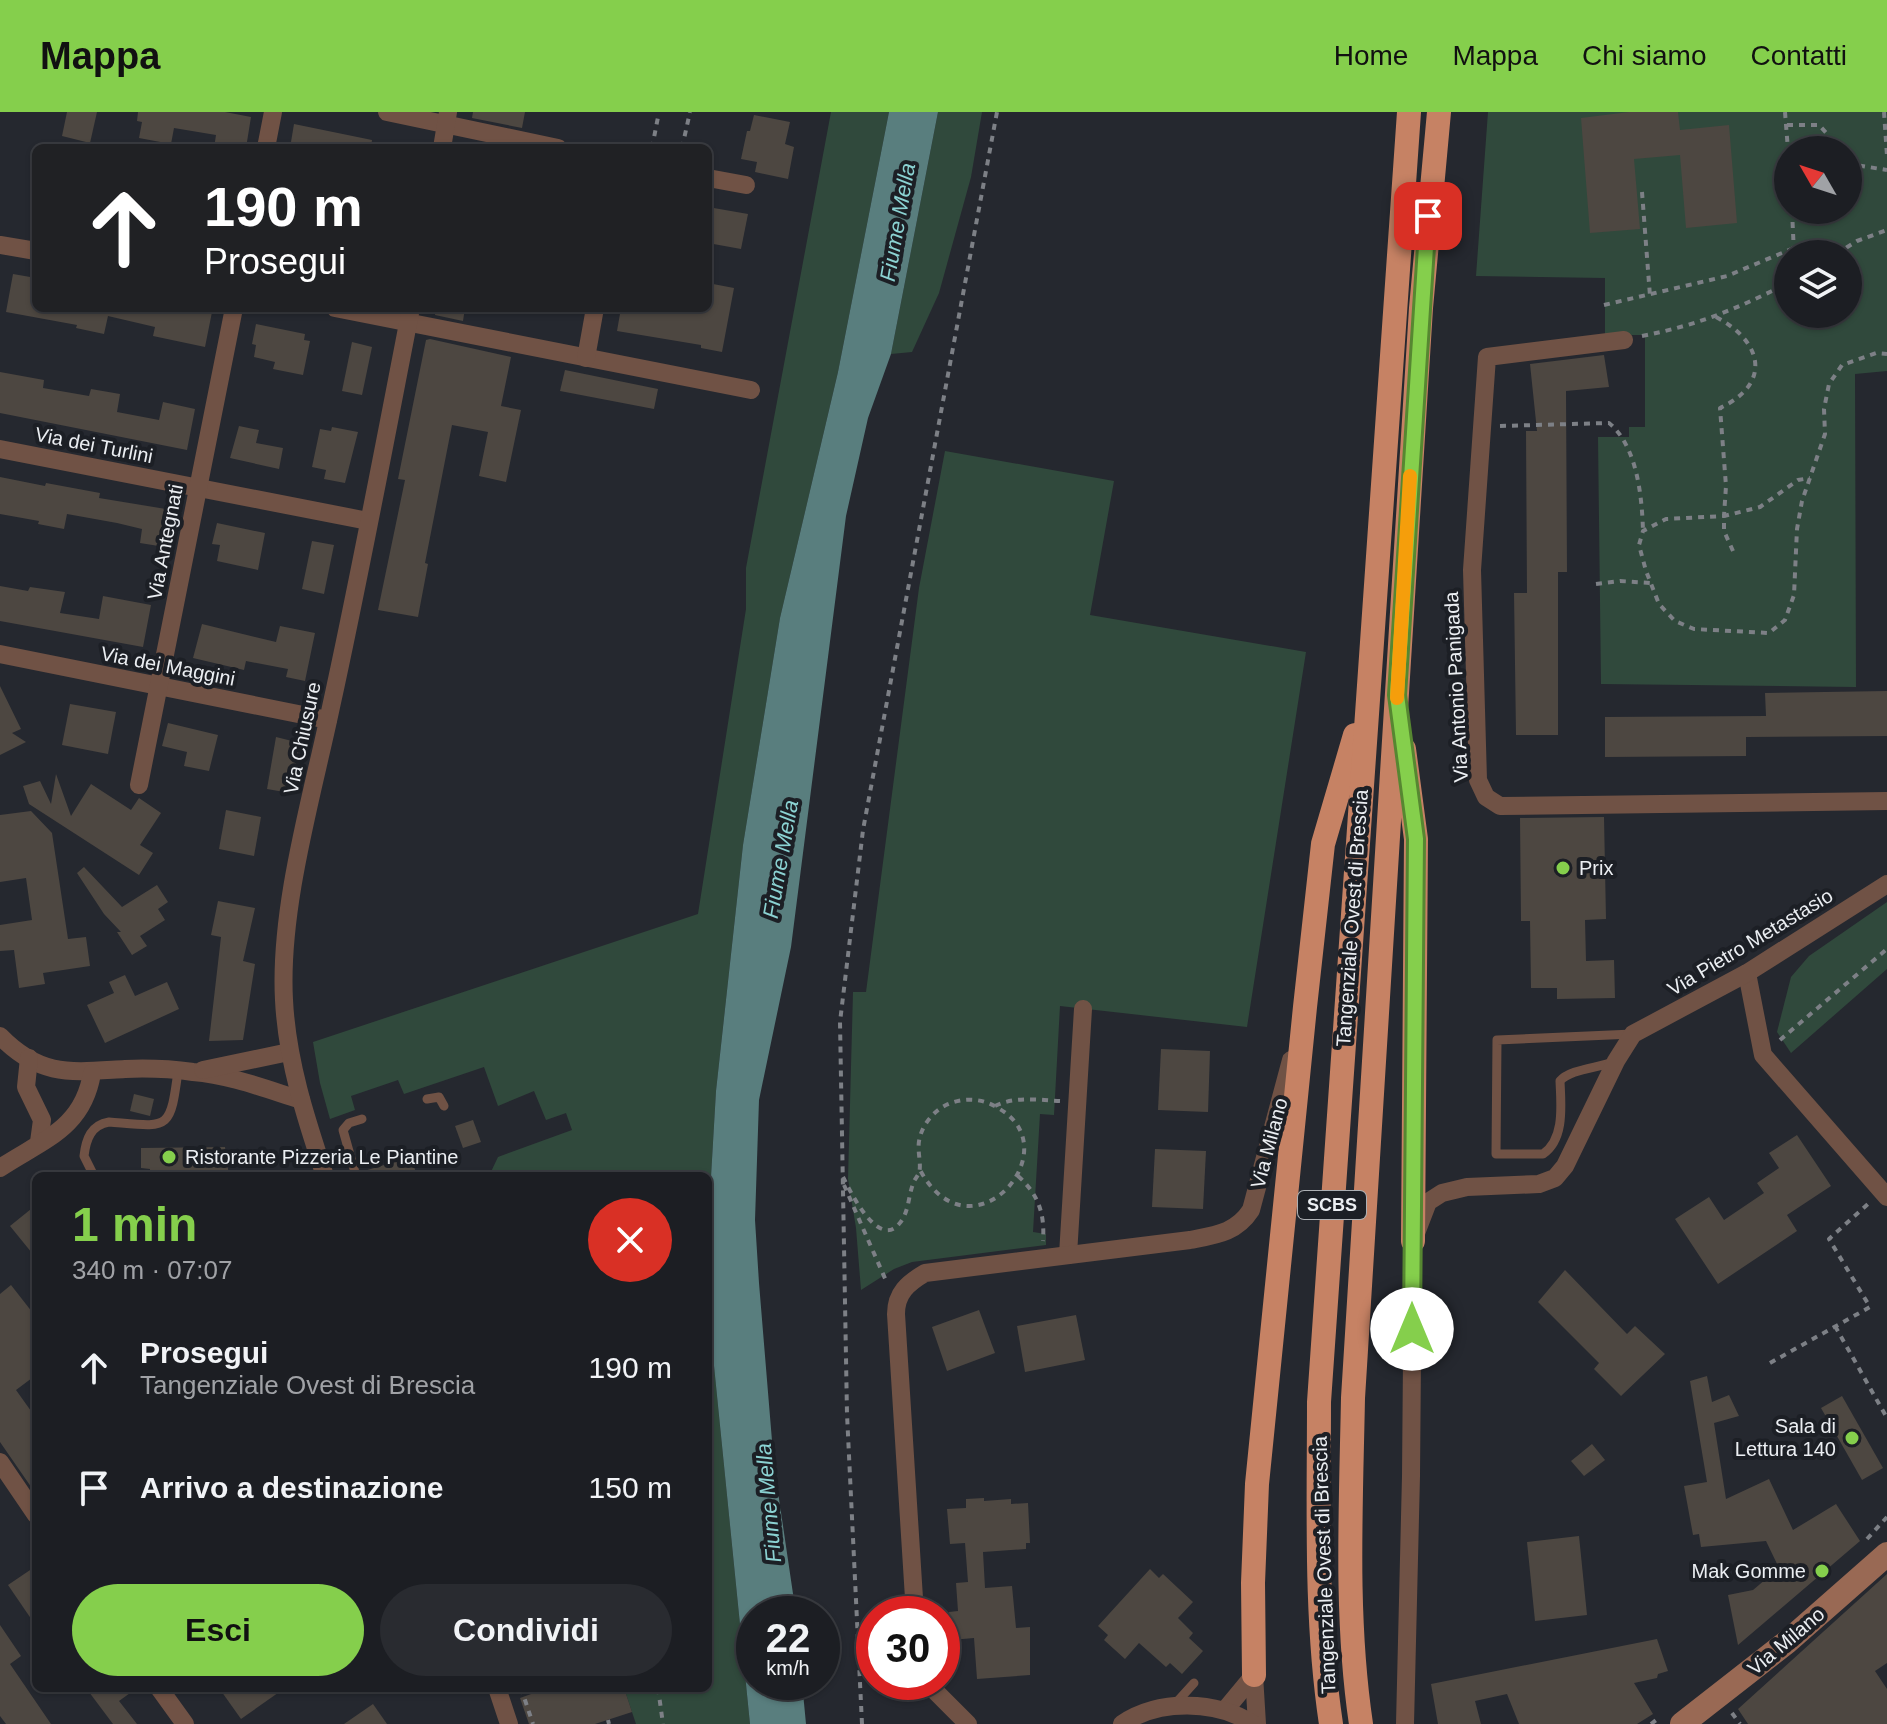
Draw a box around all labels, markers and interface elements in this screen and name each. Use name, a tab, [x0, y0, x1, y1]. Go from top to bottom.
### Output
text: Mappa	[40, 35, 160, 77]
text: Home	[1334, 40, 1408, 71]
text: Mappa	[1452, 40, 1538, 71]
text: Chi siamo	[1582, 40, 1707, 71]
text: Contatti	[1751, 40, 1847, 71]
north arrow	[1774, 136, 1862, 224]
map controls	[1774, 136, 1862, 328]
water label: Fiume Mella	[875, 161, 920, 283]
text: 190 m	[204, 175, 363, 238]
icon: ahead	[72, 176, 176, 280]
pin	[1394, 182, 1462, 250]
icon: arrive	[1406, 194, 1450, 238]
button: layers	[1774, 240, 1862, 328]
text: Prosegui	[204, 241, 346, 282]
street label: Via dei Turlini	[33, 423, 155, 467]
street label: Via Antegnati	[143, 482, 187, 602]
street label: Via Antonio Panigada	[1440, 590, 1472, 783]
street label: Via dei Maggini	[99, 642, 237, 690]
street label: Via Chiusure	[279, 680, 325, 796]
street label: Tangenziale Ovest di Brescia	[1332, 788, 1372, 1047]
water label: Fiume Mella	[758, 798, 803, 920]
place label: Prix	[1579, 857, 1613, 879]
marker: Prix	[1554, 859, 1572, 877]
street label: Via Pietro Metastasio	[1663, 884, 1837, 1000]
street label: Via Milano	[1246, 1095, 1292, 1191]
place label: Ristorante Pizzeria Le Piantine	[185, 1146, 458, 1168]
marker: Ristorante Pizzeria Le Piantine	[160, 1148, 178, 1166]
road number: SCBS	[1298, 1191, 1366, 1219]
text: 1 min	[72, 1198, 197, 1251]
button: close	[588, 1198, 672, 1282]
text: 340 m · 07:07	[72, 1255, 232, 1285]
position arrow	[1370, 1287, 1454, 1371]
text: Prosegui	[140, 1336, 268, 1369]
icon: ahead	[72, 1346, 116, 1390]
text: 190 m	[589, 1351, 672, 1384]
text: Tangenziale Ovest di Brescia	[140, 1370, 475, 1400]
place label: Sala di Lettura 140	[1735, 1415, 1836, 1460]
marker: Sala di Lettura 140	[1843, 1429, 1861, 1447]
street label: Tangenziale Ovest di Brescia	[1308, 1435, 1339, 1694]
water label: Fiume Mella	[751, 1442, 786, 1564]
icon: arrive	[72, 1466, 116, 1510]
text: Arrivo a destinazione	[140, 1471, 443, 1504]
text: 150 m	[589, 1471, 672, 1504]
place label: Mak Gomme	[1692, 1560, 1806, 1582]
marker: Mak Gomme	[1813, 1562, 1831, 1580]
button: Esci	[72, 1584, 364, 1676]
button: Condividi	[380, 1584, 672, 1676]
speed limit sign: 30	[856, 1596, 960, 1700]
street label: Via Milano	[1743, 1603, 1829, 1679]
text: 22	[766, 1616, 810, 1660]
text: km/h	[766, 1657, 810, 1679]

